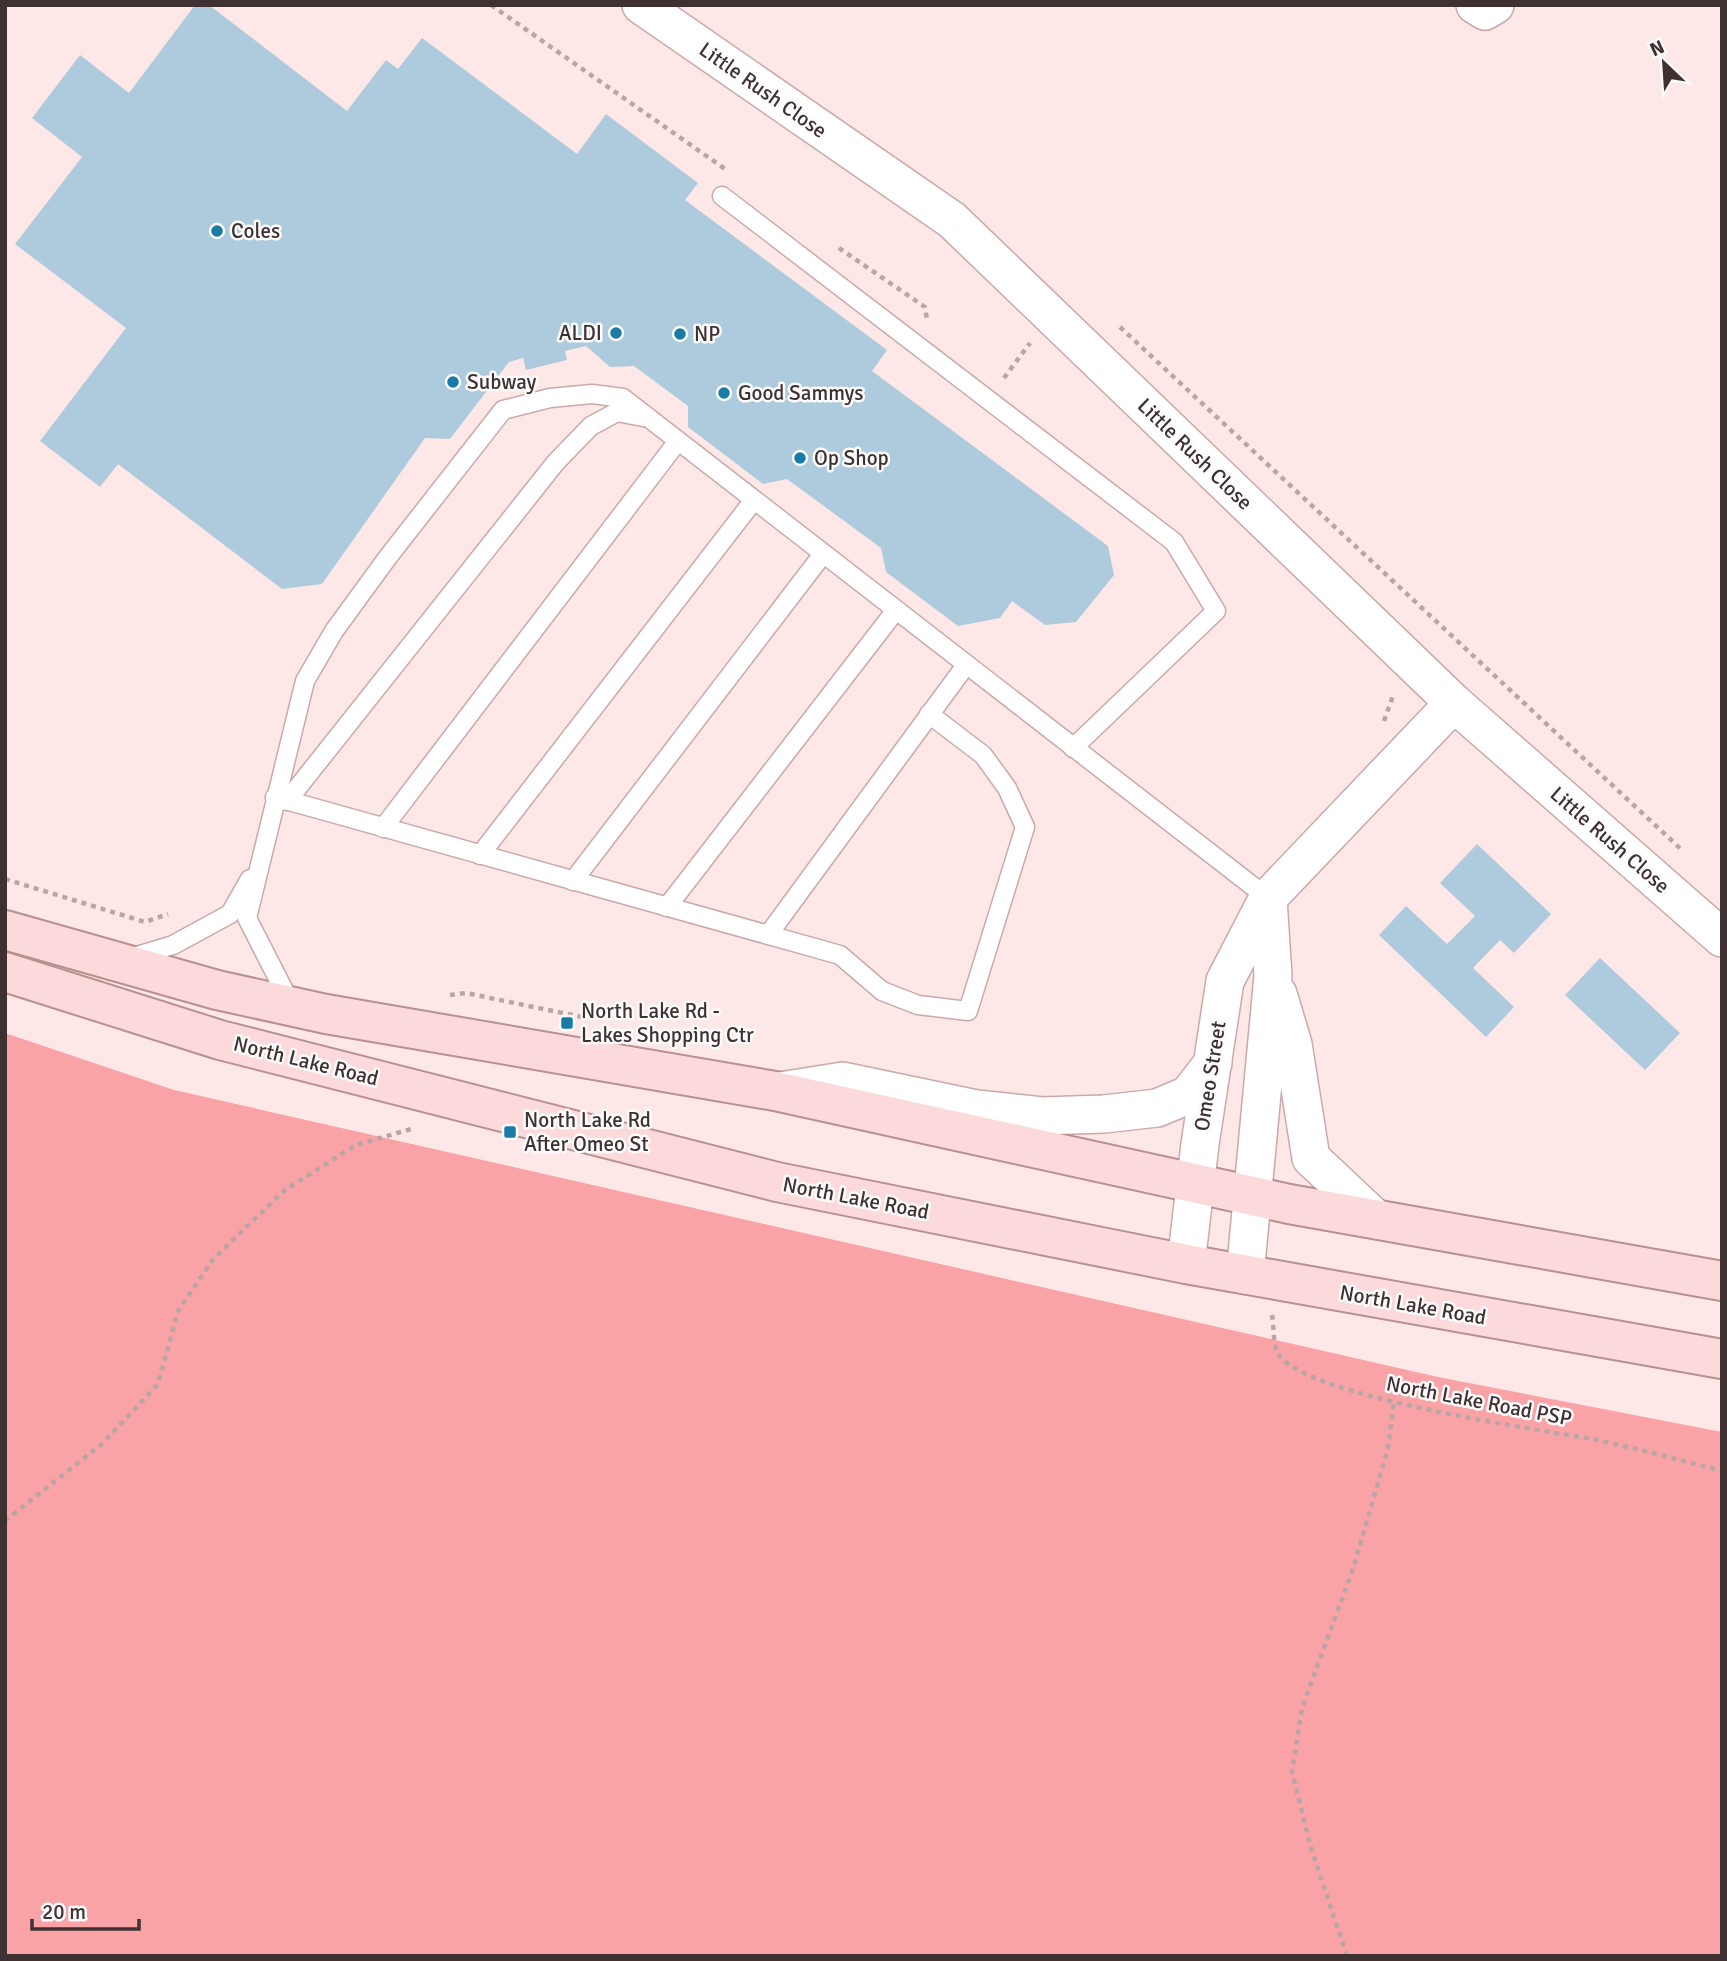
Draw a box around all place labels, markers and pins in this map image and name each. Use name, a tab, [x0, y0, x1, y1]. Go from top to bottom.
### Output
place label: Coles	[231, 218, 280, 244]
marker: Coles	[209, 223, 225, 239]
place label: ALDI	[559, 320, 602, 346]
place label: NP	[694, 321, 720, 347]
marker: ALDI	[608, 325, 624, 341]
marker: NP	[672, 326, 688, 342]
place label: Subway	[467, 369, 537, 395]
marker: Subway	[445, 374, 461, 390]
place label: Good Sammys	[738, 380, 864, 406]
marker: Good Sammys	[716, 385, 732, 401]
place label: Op Shop	[814, 445, 889, 471]
marker: Op Shop	[792, 450, 808, 466]
place label: North Lake Rd - Lakes Shopping Ctr	[581, 998, 754, 1048]
marker: North Lake Rd - Lakes Shopping Ctr	[559, 1015, 575, 1031]
place label: North Lake Rd After Omeo St	[524, 1107, 651, 1157]
marker: North Lake Rd After Omeo St	[502, 1124, 518, 1140]

